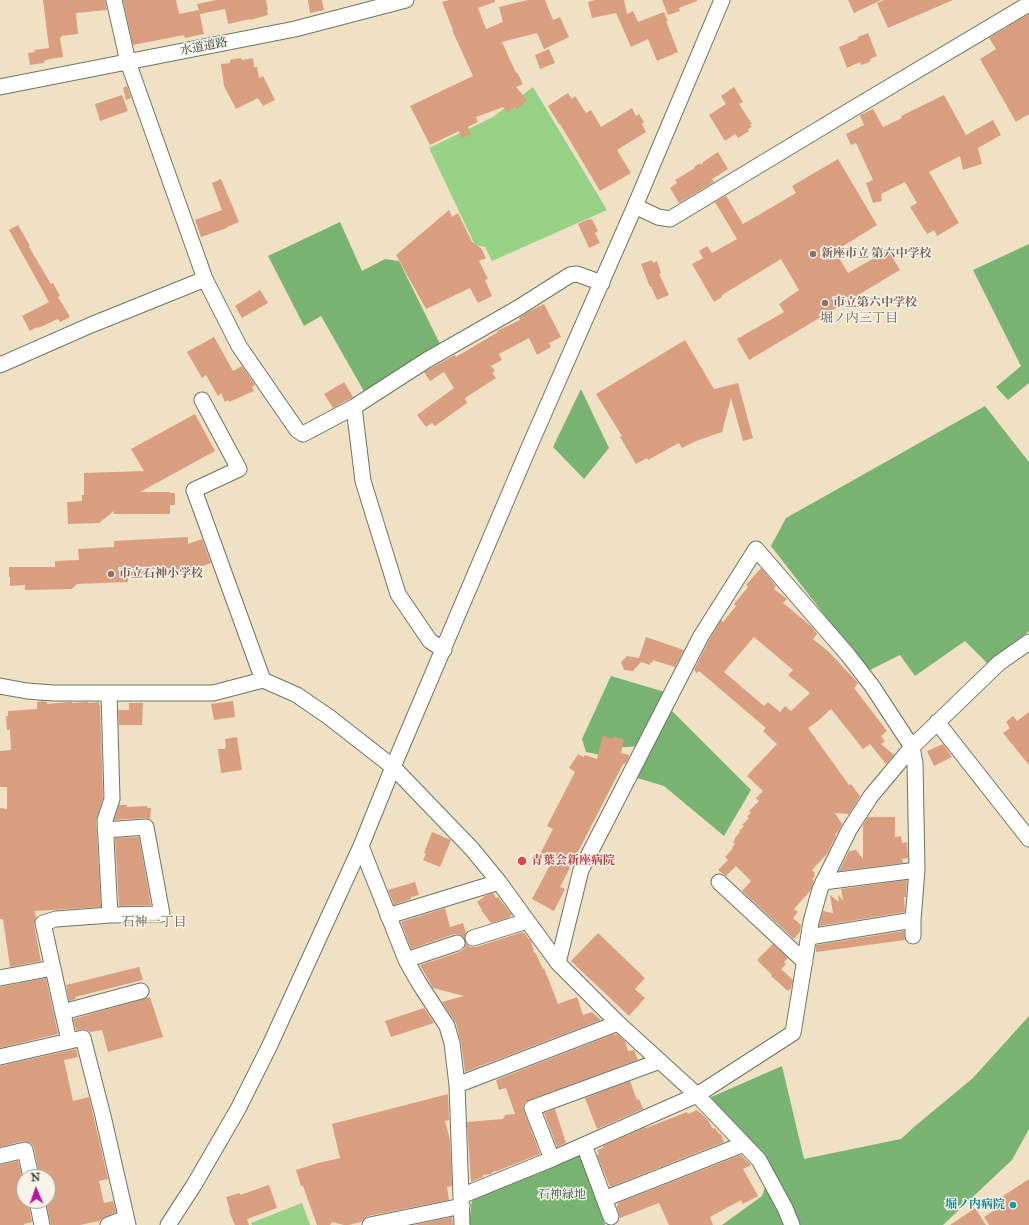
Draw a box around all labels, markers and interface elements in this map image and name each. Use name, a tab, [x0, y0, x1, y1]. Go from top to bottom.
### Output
street label: 水道道路	[179, 35, 229, 59]
place label: 新座市立 第六中学校	[821, 247, 932, 261]
marker: 新座市立 第六中学校	[808, 249, 818, 259]
place label: 市立第六中学校	[833, 296, 917, 310]
marker: 市立第六中学校	[820, 298, 830, 308]
district label: 堀ノ内三丁目	[820, 311, 898, 327]
place label: 市立石神小学校	[119, 567, 203, 581]
marker: 市立石神小学校	[106, 569, 116, 579]
place label: 青葉会新座病院	[531, 854, 615, 868]
marker: 青葉会新座病院	[516, 855, 528, 867]
district label: 石神一丁目	[122, 915, 186, 931]
north arrow	[16, 1169, 56, 1209]
text: N	[31, 1171, 40, 1184]
park label: 石神緑地	[538, 1188, 586, 1202]
place label: 堀ノ内病院	[945, 1198, 1005, 1212]
marker: 堀ノ内病院	[1008, 1200, 1018, 1210]

